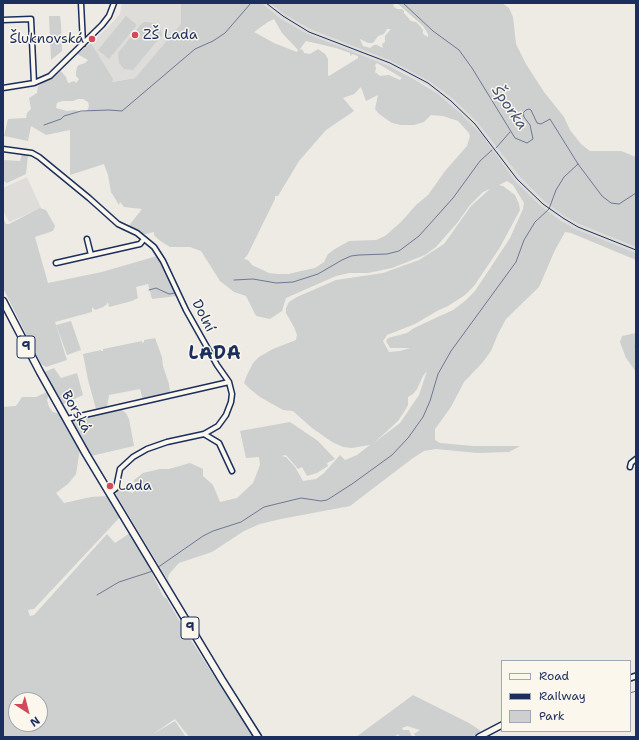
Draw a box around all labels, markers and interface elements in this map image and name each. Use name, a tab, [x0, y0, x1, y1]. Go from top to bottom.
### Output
place label: ZŠ Lada	[143, 27, 198, 43]
marker: ZŠ Lada	[130, 30, 140, 40]
place label: Šluknovská	[9, 31, 84, 47]
marker: Šluknovská	[87, 34, 97, 44]
water label: Šporka	[487, 82, 531, 134]
street label: Dolní	[188, 297, 218, 335]
road number: 9	[17, 336, 35, 358]
district label: LADA	[188, 343, 242, 365]
street label: Borská	[57, 388, 95, 436]
place label: Lada	[118, 478, 152, 494]
marker: Lada	[105, 481, 115, 491]
road number: 9	[181, 617, 199, 639]
legend	[501, 660, 631, 732]
text: Road	[539, 668, 569, 684]
text: Railway	[539, 688, 586, 704]
north arrow	[8, 692, 48, 732]
text: Park	[539, 708, 565, 724]
text: N	[27, 713, 43, 730]

